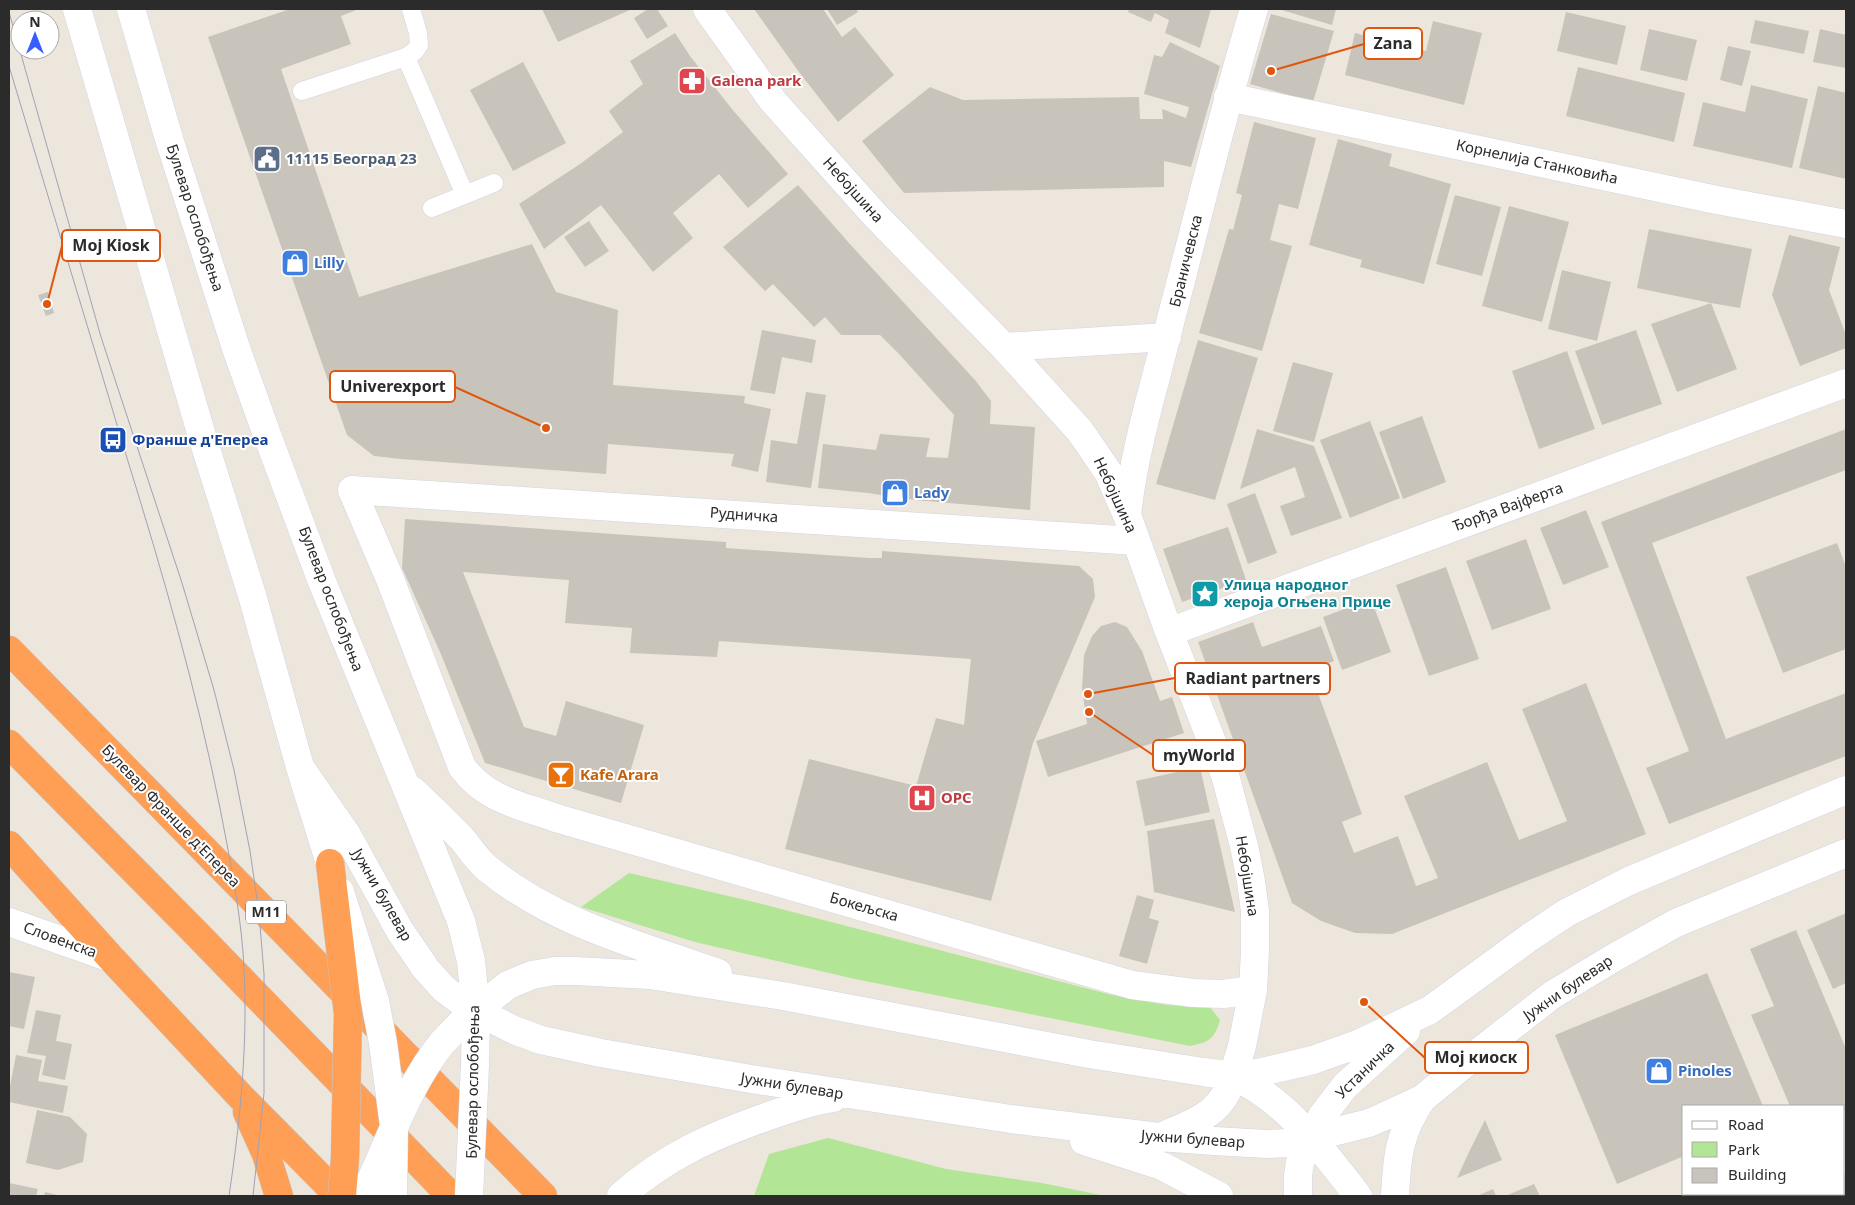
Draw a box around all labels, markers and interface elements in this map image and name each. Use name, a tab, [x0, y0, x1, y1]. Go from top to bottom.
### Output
north arrow	[10, 10, 60, 60]
text: N	[29, 12, 41, 31]
callout: Zana	[1364, 28, 1422, 59]
text: Zana	[1374, 32, 1412, 54]
pharmacy icon: Galena park	[677, 66, 707, 96]
place label: Galena park	[711, 70, 802, 90]
street label: Корнелија Станковића	[1454, 134, 1620, 188]
street label: Булевар ослобођења	[163, 141, 229, 294]
public building icon: 11115 Београд 23	[252, 144, 282, 174]
place label: 11115 Београд 23	[286, 148, 417, 168]
street label: Небојшина	[819, 152, 888, 226]
street label: Браничевска	[1164, 213, 1206, 309]
callout: Moj Kiosk	[62, 230, 160, 261]
text: Moj Kiosk	[72, 234, 150, 256]
shop icon: Lilly	[280, 248, 310, 278]
place label: Lilly	[314, 252, 345, 272]
callout: Univerexport	[330, 371, 455, 402]
text: Univerexport	[340, 375, 446, 397]
bus stop icon: Франше д'Епереа	[98, 425, 128, 455]
place label: Франше д'Епереа	[132, 429, 268, 449]
street label: Небојшина	[1090, 453, 1142, 536]
street label: Ђорђа Вајферта	[1450, 477, 1566, 535]
shop icon: Lady	[880, 478, 910, 508]
place label: Lady	[914, 482, 950, 502]
street label: Рудничка	[709, 502, 779, 526]
street label: Булевар ослобођења	[295, 523, 369, 674]
place label: Улица народног хероја Огњена Прице	[1224, 574, 1391, 611]
place icon: Улица народног хероја Огњена Прице	[1190, 579, 1220, 609]
callout: Radiant partners	[1175, 663, 1330, 694]
text: Radiant partners	[1186, 667, 1321, 689]
street label: Булевар Франше д'Епереа	[98, 740, 245, 891]
callout: myWorld	[1153, 740, 1245, 771]
text: myWorld	[1163, 744, 1235, 766]
bar icon: Kafe Arara	[546, 760, 576, 790]
place label: Kafe Arara	[580, 764, 659, 784]
hospital icon: ОРС	[907, 783, 937, 813]
place label: ОРС	[941, 787, 972, 807]
street label: Небојшина	[1232, 834, 1264, 918]
street label: Јужни булевар	[347, 843, 418, 944]
street label: Бокељска	[828, 887, 901, 925]
road number: M11	[246, 900, 286, 924]
street label: Словенска	[21, 917, 100, 962]
street label: Јужни булевар	[1517, 950, 1616, 1026]
street label: Булевар ослобођења	[461, 1005, 483, 1159]
street label: Устаничка	[1331, 1036, 1398, 1102]
callout: Мој киоск	[1425, 1042, 1528, 1073]
text: Мој киоск	[1435, 1046, 1518, 1068]
shop icon: Pinoles	[1644, 1056, 1674, 1086]
place label: Pinoles	[1678, 1060, 1732, 1080]
street label: Јужни булевар	[737, 1067, 845, 1103]
legend	[1682, 1105, 1845, 1195]
text: Road	[1728, 1114, 1764, 1134]
street label: Јужни булевар	[1139, 1124, 1246, 1152]
text: Park	[1728, 1139, 1760, 1159]
text: Building	[1728, 1164, 1786, 1184]

